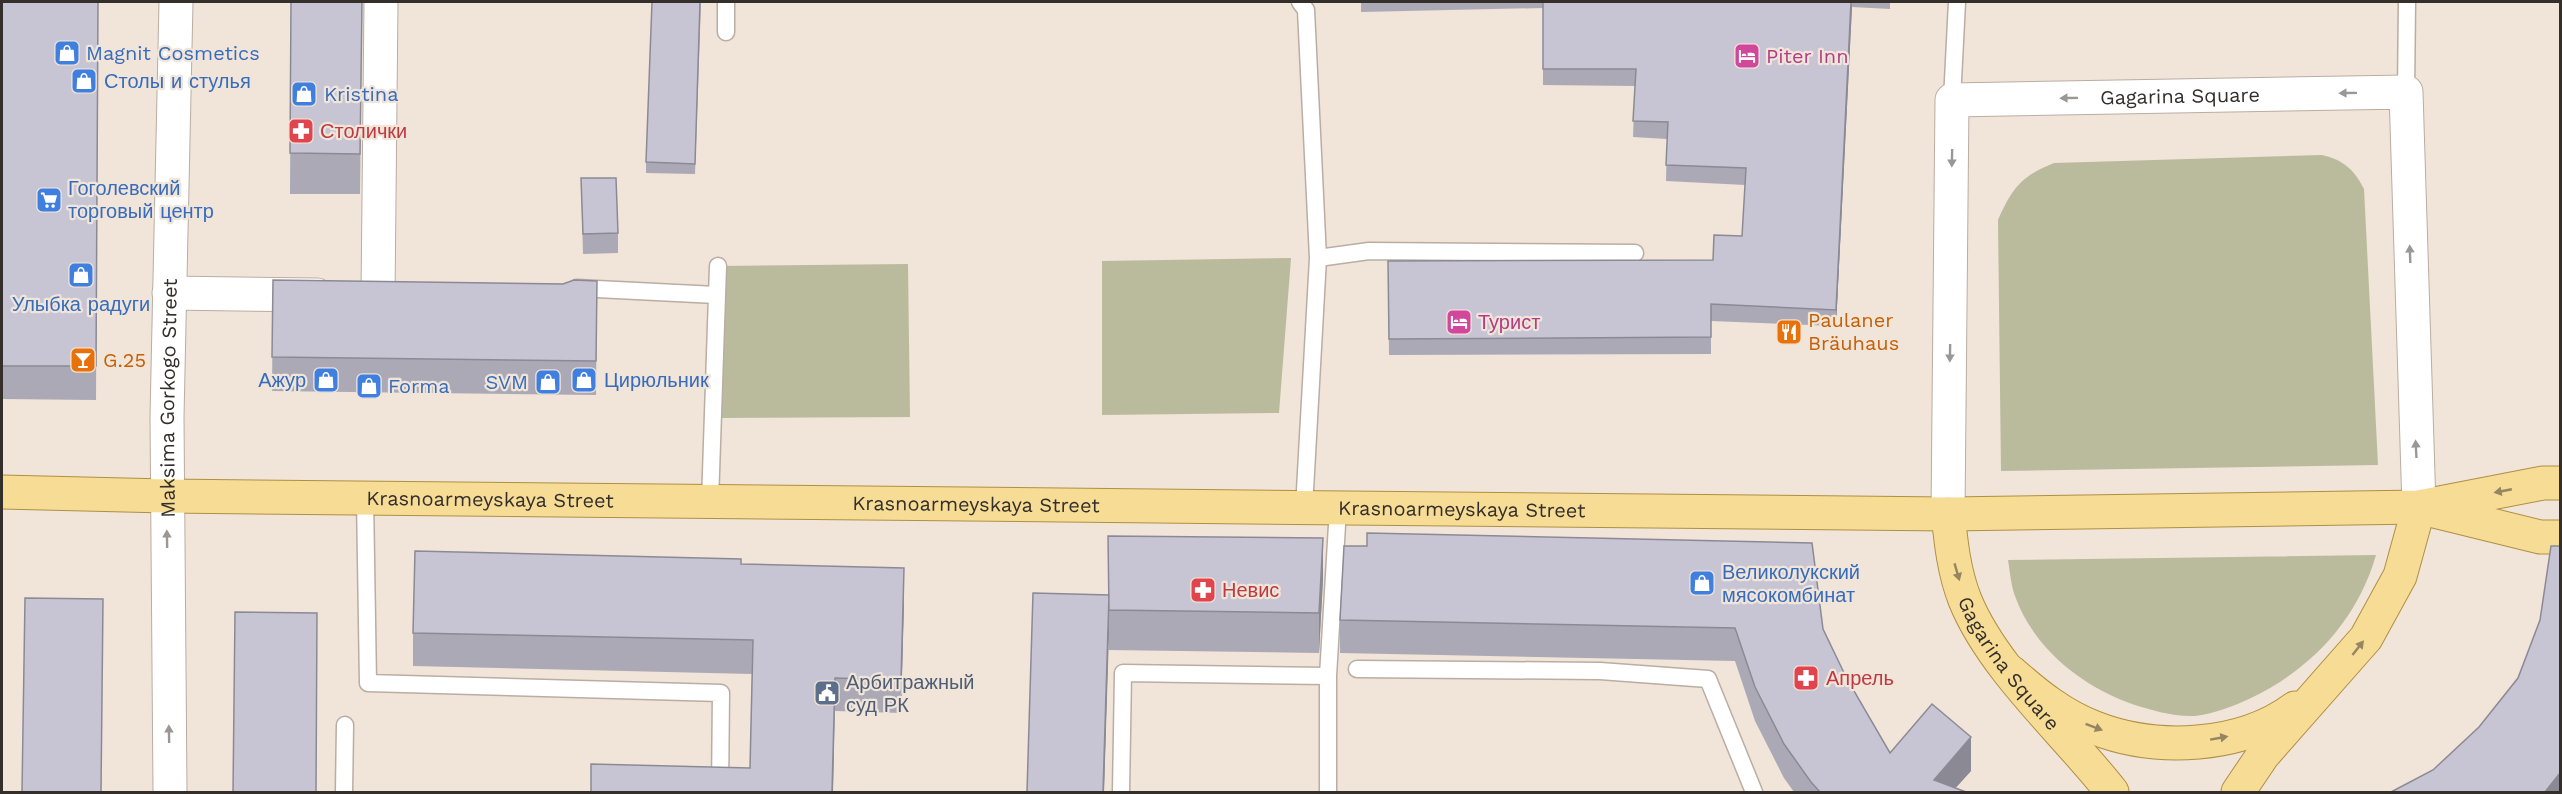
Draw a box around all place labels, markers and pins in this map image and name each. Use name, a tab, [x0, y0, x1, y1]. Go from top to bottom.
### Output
shop icon: Magnit Cosmetics	[52, 38, 82, 68]
place label: Magnit Cosmetics	[86, 41, 260, 65]
hotel icon: Piter Inn	[1732, 41, 1762, 71]
place label: Piter Inn	[1766, 44, 1849, 68]
shop icon: Столы и стулья	[69, 66, 99, 96]
place label: Столы и стулья	[104, 69, 251, 93]
shop icon: Kristina	[289, 79, 319, 109]
place label: Kristina	[324, 82, 399, 106]
pharmacy icon: Столички	[286, 116, 316, 146]
place label: Столички	[320, 119, 407, 143]
place label: Гоголевский торговый центр	[68, 176, 214, 223]
supermarket icon: Гоголевский торговый центр	[34, 185, 64, 215]
shop icon: Улыбка радуги	[66, 260, 96, 290]
place label: Улыбка радуги	[12, 292, 150, 316]
hotel icon: Турист	[1444, 307, 1474, 337]
place label: Paulaner Bräuhaus	[1808, 308, 1899, 355]
place label: Турист	[1478, 310, 1540, 334]
restaurant icon: Paulaner Bräuhaus	[1774, 317, 1804, 347]
bar icon: G.25	[68, 345, 98, 375]
place label: G.25	[103, 348, 146, 372]
shop icon: Ажур	[311, 365, 341, 395]
shop icon: Цирюльник	[569, 365, 599, 395]
shop icon: SVM	[533, 367, 563, 397]
place label: Ажур	[258, 368, 306, 392]
place label: Цирюльник	[604, 368, 709, 392]
place label: SVM	[485, 370, 528, 394]
shop icon: Forma	[354, 371, 384, 401]
place label: Forma	[388, 374, 450, 398]
place label: Великолукский мясокомбинат	[1722, 560, 1860, 607]
shop icon: Великолукский мясокомбинат	[1687, 568, 1717, 598]
pharmacy icon: Невис	[1188, 575, 1218, 605]
place label: Невис	[1222, 578, 1279, 602]
pharmacy icon: Апрель	[1791, 663, 1821, 693]
place label: Апрель	[1826, 666, 1894, 690]
place label: Арбитражный суд РК	[846, 670, 974, 717]
public building icon: Арбитражный суд РК	[812, 678, 842, 708]

